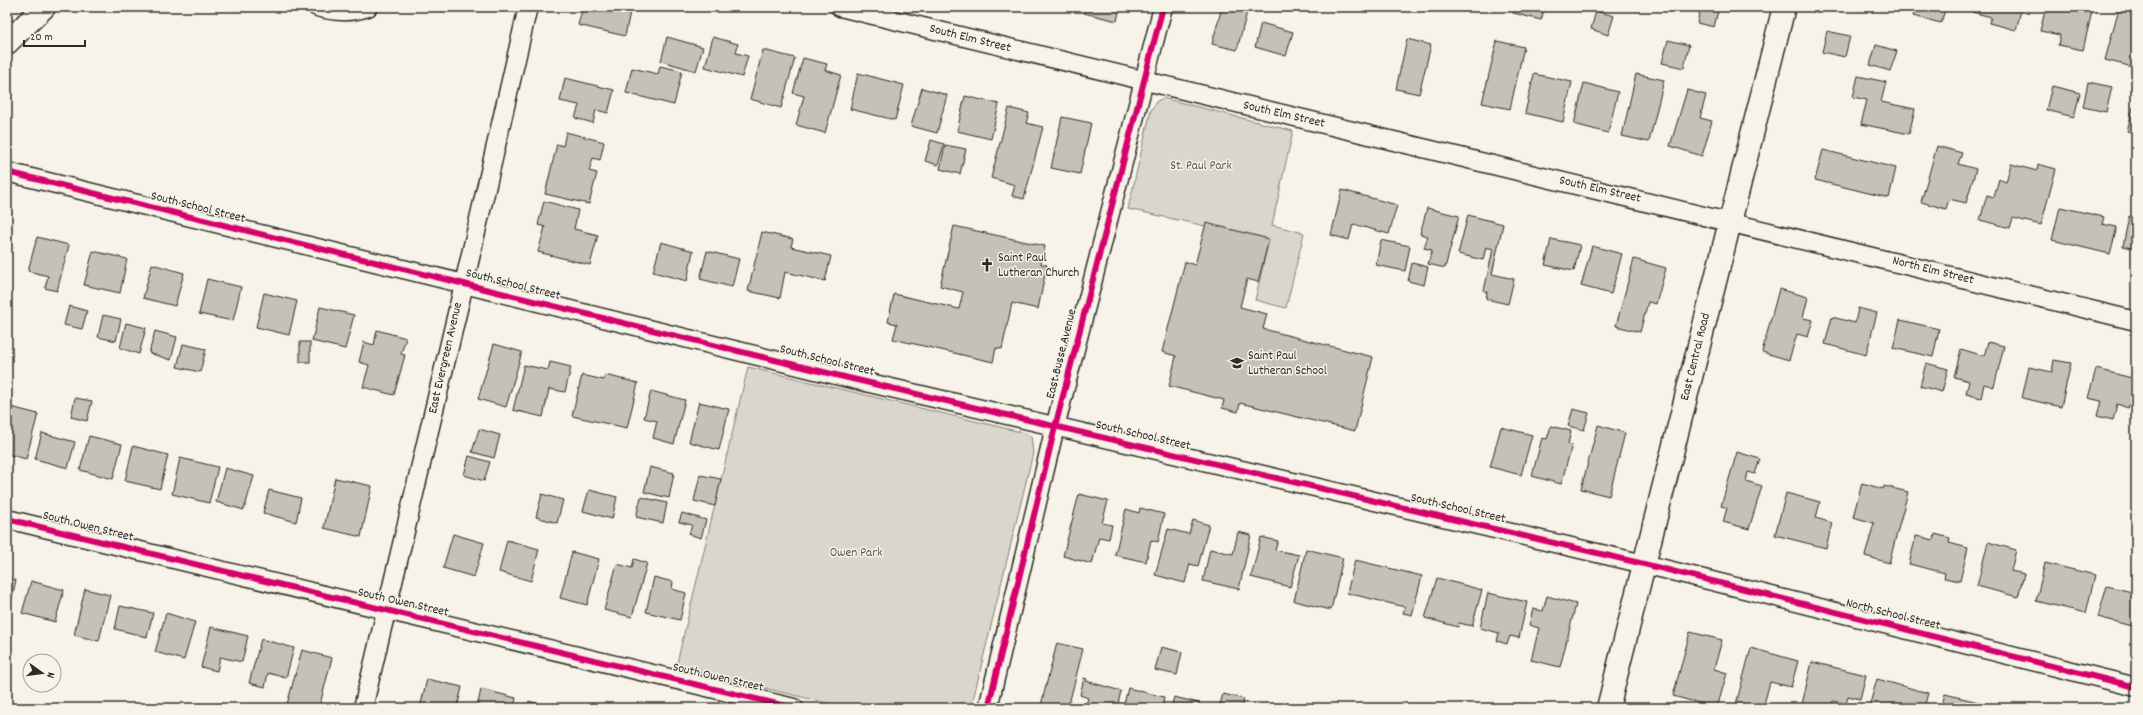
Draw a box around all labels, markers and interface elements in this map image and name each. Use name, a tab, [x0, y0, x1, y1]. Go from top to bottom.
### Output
street label: South Elm Street	[927, 20, 1013, 58]
scale bar	[24, 22, 85, 48]
text: 20 m	[30, 29, 53, 46]
street label: South Elm Street	[1241, 96, 1327, 134]
park label: St. Paul Park	[1170, 157, 1232, 176]
street label: South Elm Street	[1557, 171, 1643, 209]
street label: South School Street	[149, 187, 248, 229]
place label: Saint Paul Lutheran Church	[998, 249, 1079, 283]
street label: North Elm Street	[1890, 252, 1976, 290]
church icon: Saint Paul Lutheran Church	[979, 257, 995, 273]
street label: South School Street	[464, 264, 563, 306]
street label: East Evergreen Avenue	[424, 300, 468, 415]
street label: East Busse Avenue	[1042, 307, 1082, 401]
street label: East Central Road	[1676, 311, 1716, 403]
street label: South School Street	[778, 340, 877, 382]
place label: Saint Paul Lutheran School	[1248, 347, 1327, 381]
school or university icon: Saint Paul Lutheran School	[1229, 355, 1245, 371]
street label: South School Street	[1094, 416, 1193, 456]
street label: South School Street	[1409, 489, 1508, 529]
street label: South Owen Street	[41, 507, 136, 548]
park label: Owen Park	[830, 544, 882, 563]
street label: South Owen Street	[356, 583, 451, 623]
street label: North School Street	[1844, 594, 1943, 636]
north arrow	[22, 653, 62, 693]
street label: South Owen Street	[671, 658, 766, 698]
text: N	[41, 670, 58, 680]

